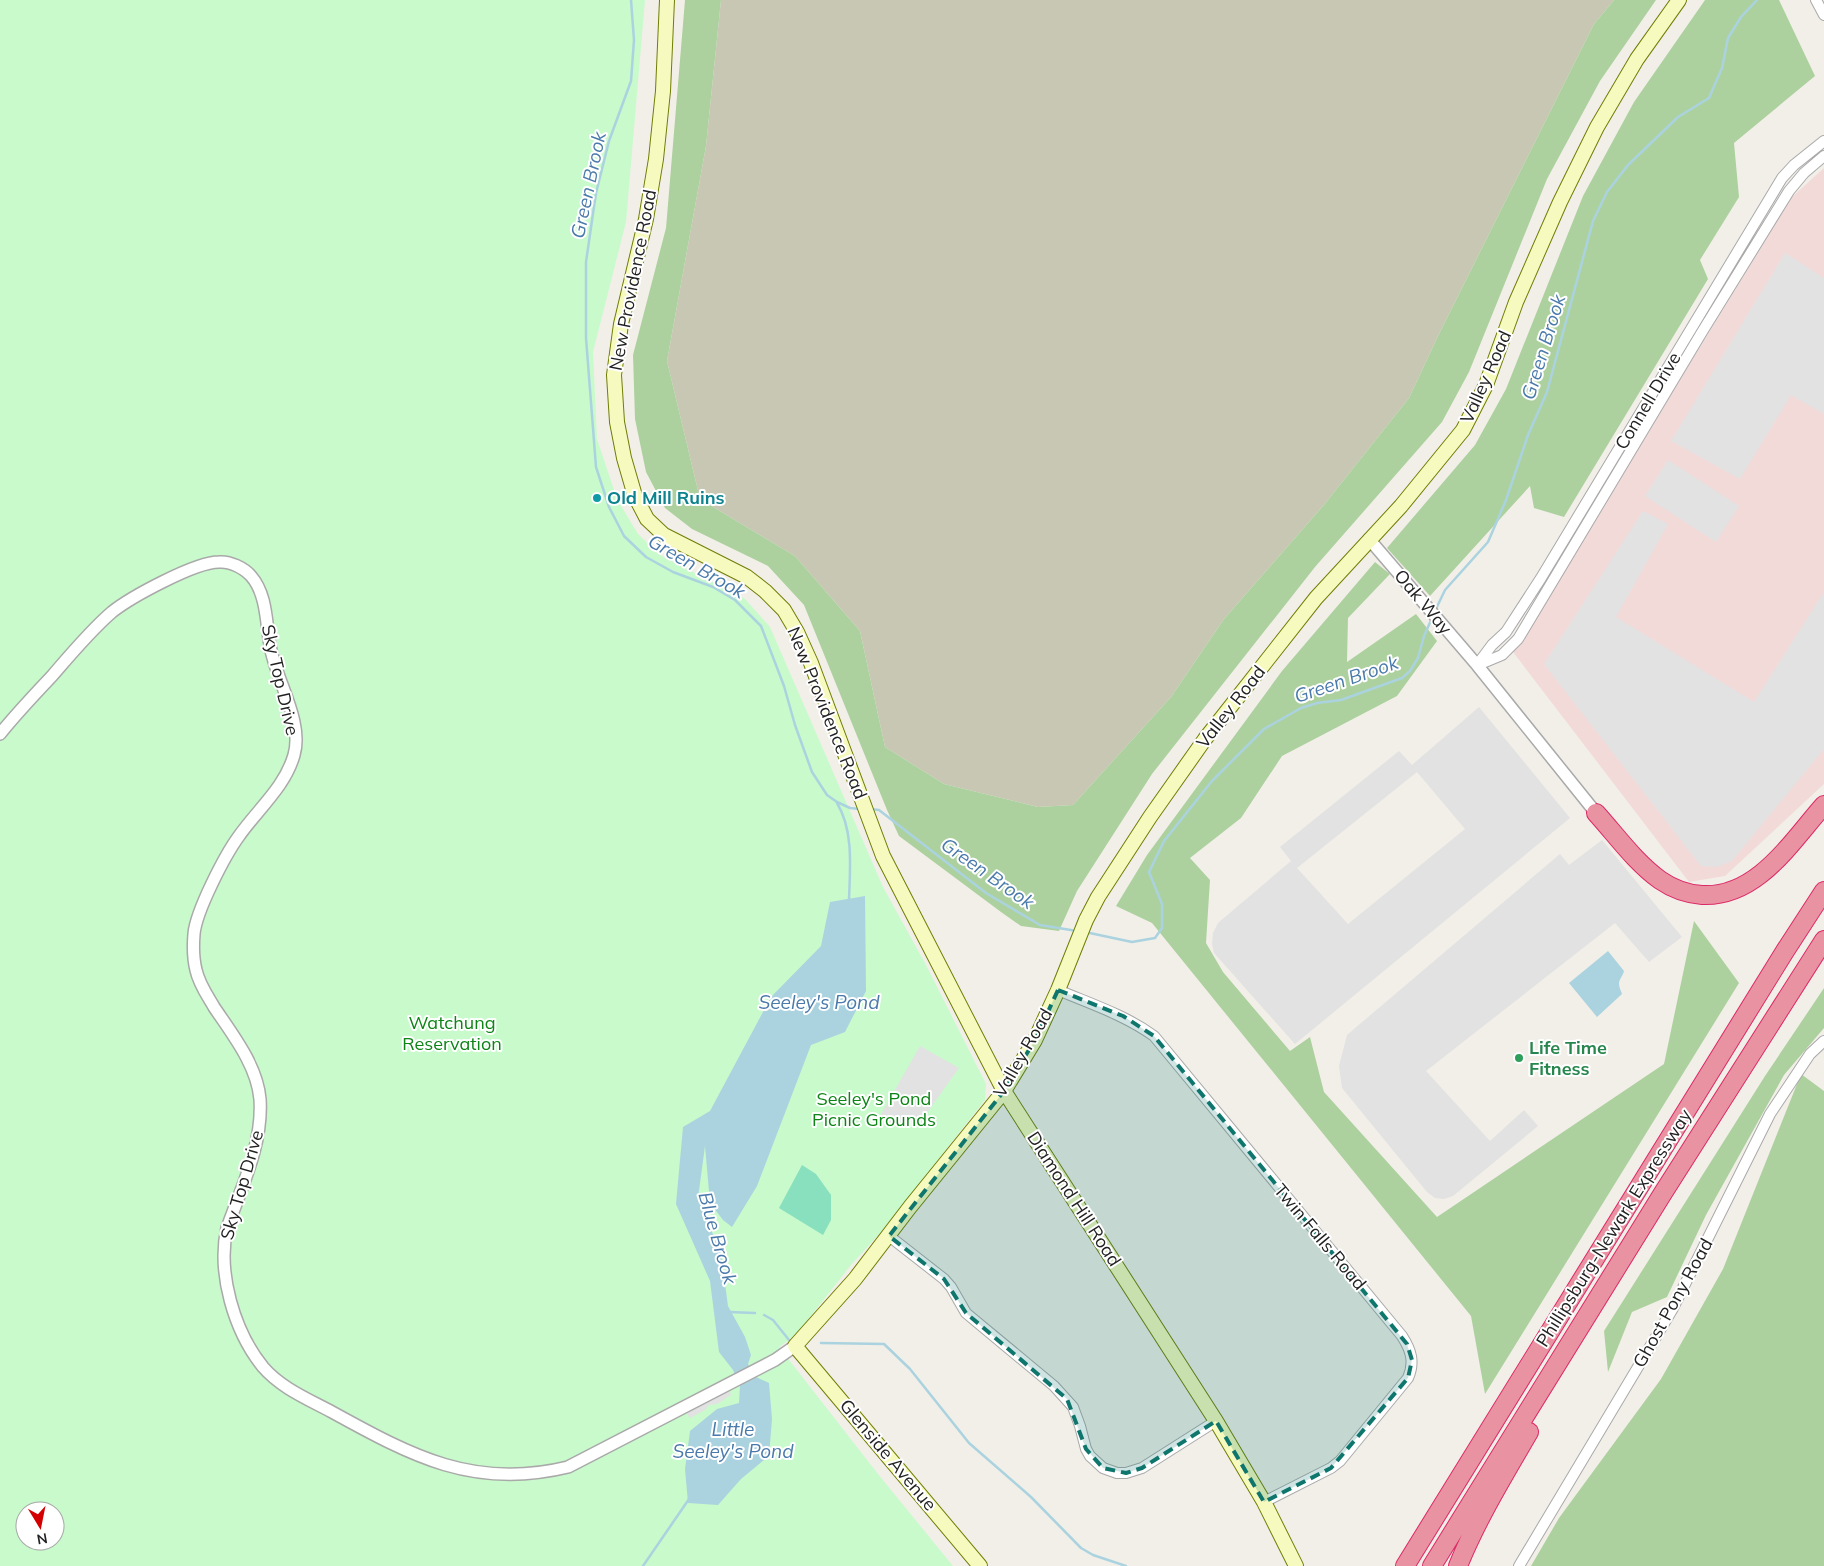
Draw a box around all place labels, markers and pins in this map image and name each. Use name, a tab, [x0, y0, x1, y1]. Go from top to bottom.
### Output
place label: Old Mill Ruins	[607, 486, 725, 509]
marker: Old Mill Ruins	[591, 492, 603, 504]
place label: Life Time Fitness	[1529, 1036, 1607, 1080]
marker: Life Time Fitness	[1513, 1052, 1525, 1064]

